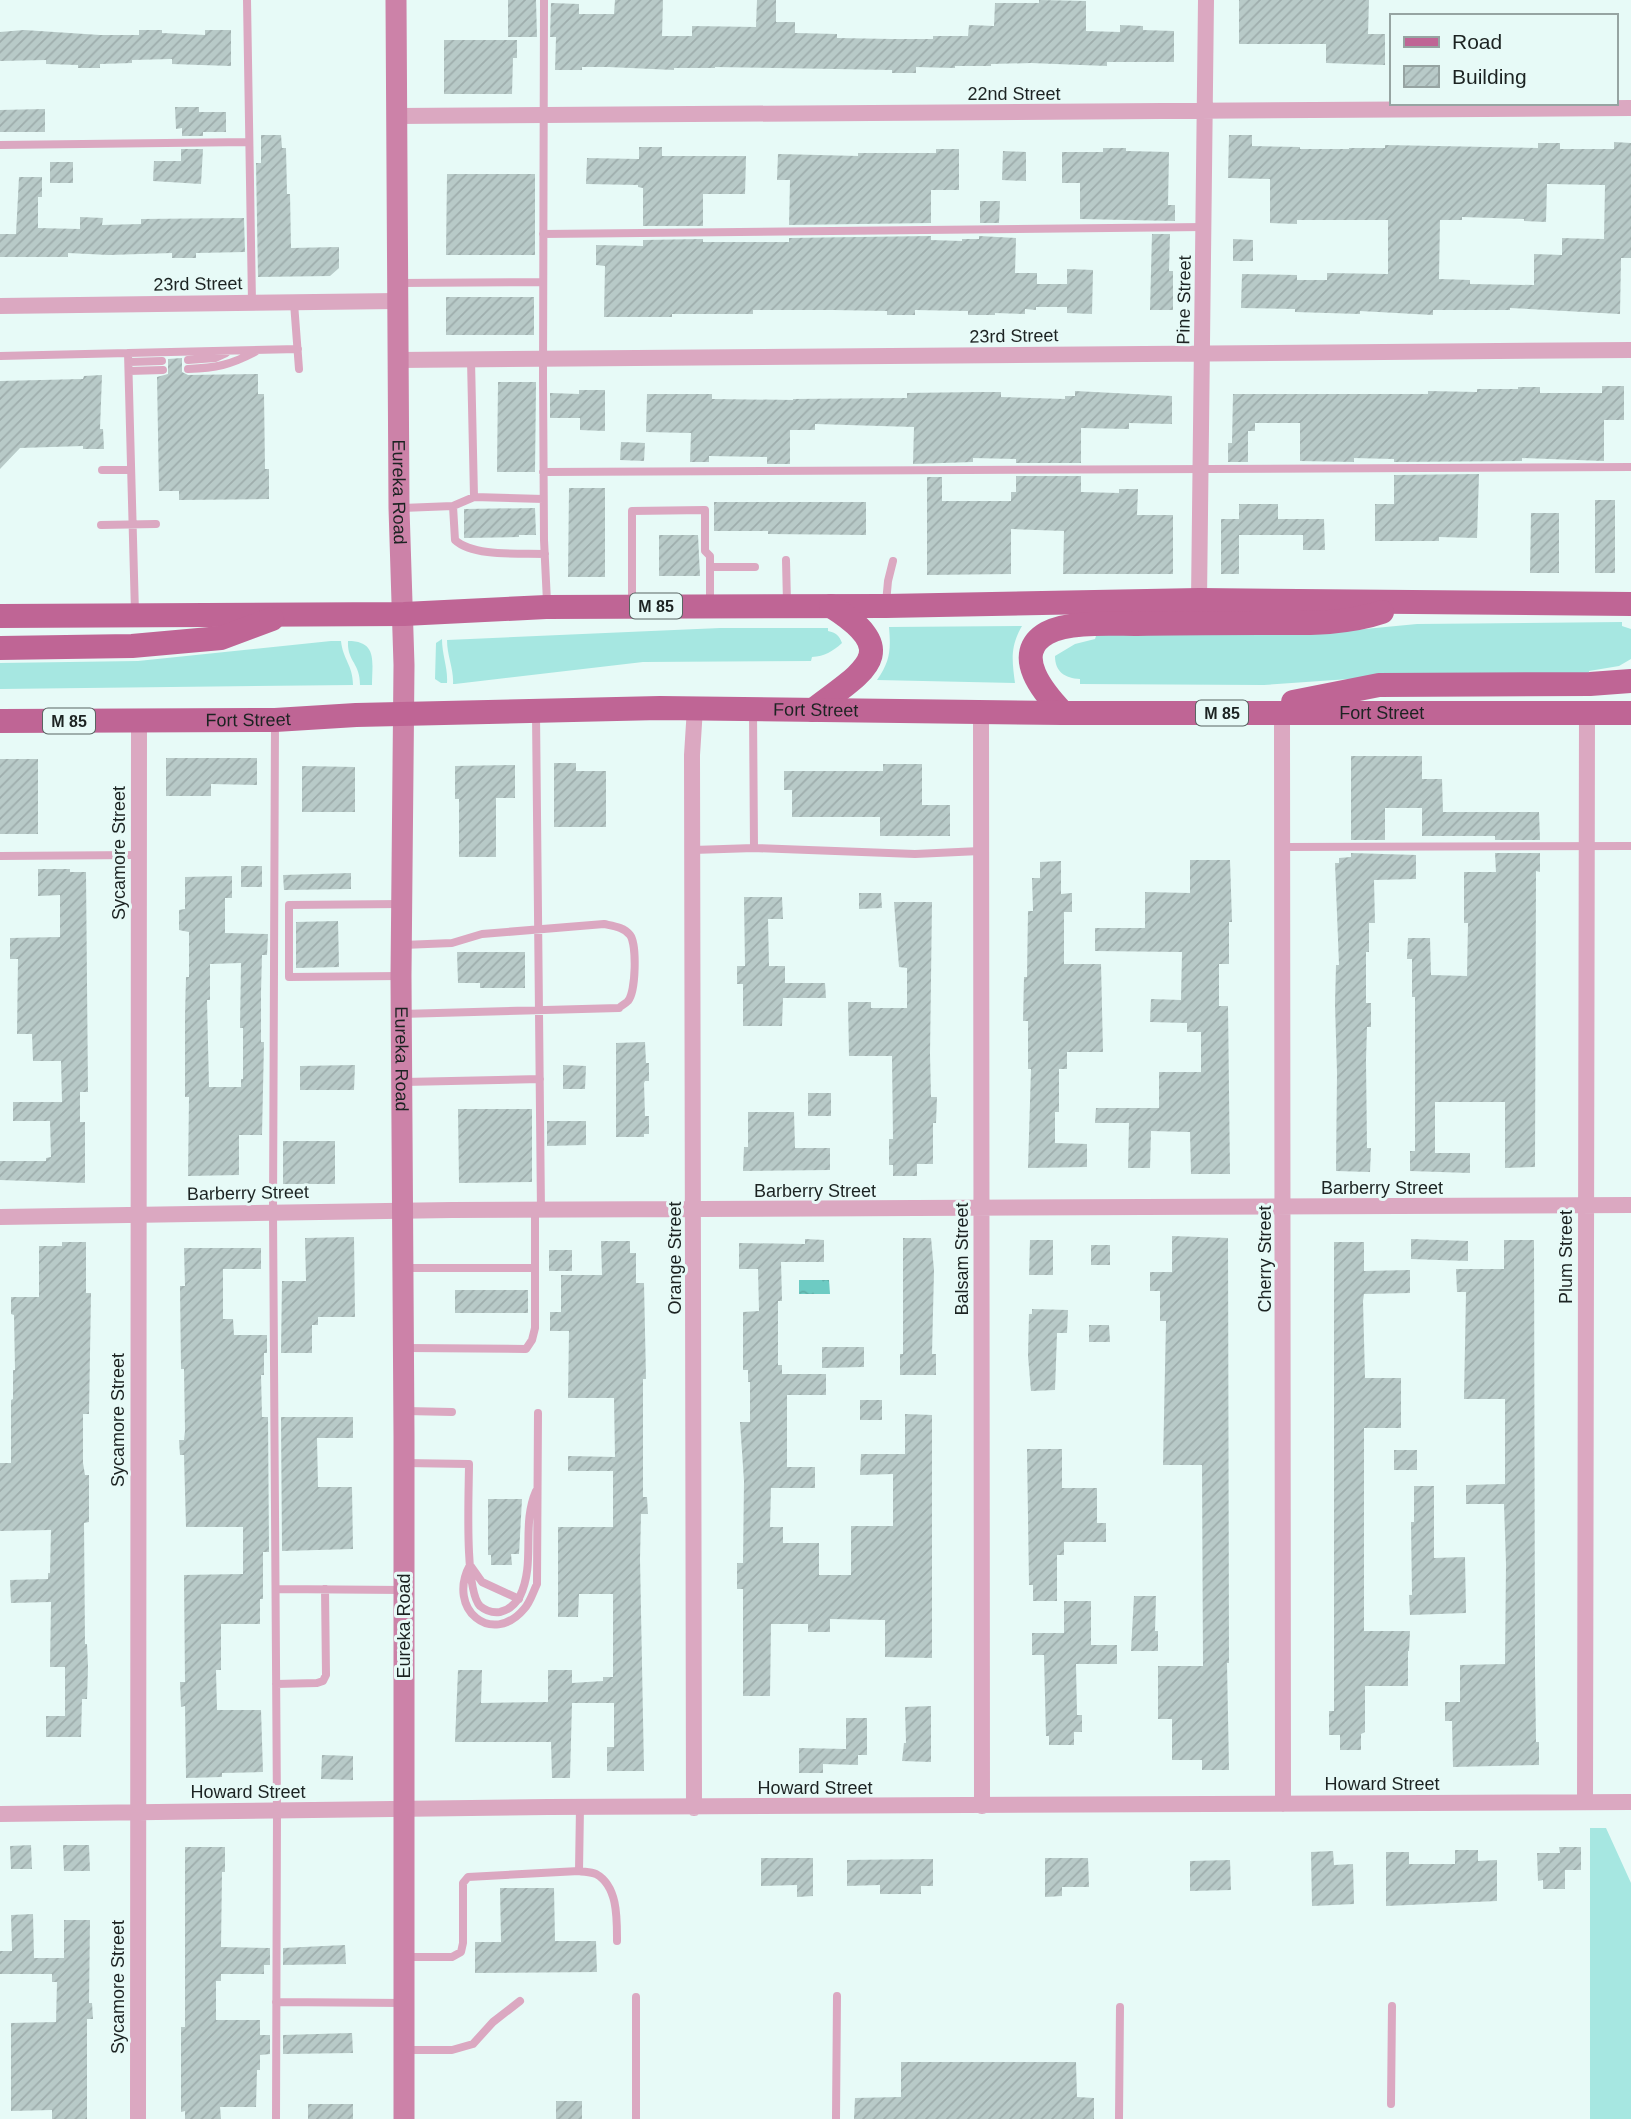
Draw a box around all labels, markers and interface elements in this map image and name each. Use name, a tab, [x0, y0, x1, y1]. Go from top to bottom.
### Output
legend	[1390, 14, 1617, 105]
text: Road	[1452, 30, 1502, 53]
text: Building	[1452, 65, 1527, 88]
street label: 22nd Street	[967, 84, 1061, 104]
street label: Pine Street	[1173, 255, 1195, 345]
street label: 23rd Street	[153, 273, 243, 295]
street label: 23rd Street	[969, 325, 1059, 347]
street label: Eureka Road	[389, 439, 410, 545]
road number: M 85	[630, 594, 682, 618]
street label: Fort Street	[773, 699, 858, 720]
road number: M 85	[1196, 700, 1248, 726]
street label: Fort Street	[1339, 703, 1424, 723]
road number: M 85	[43, 708, 95, 734]
street label: Fort Street	[205, 709, 291, 730]
street label: Sycamore Street	[109, 786, 129, 920]
street label: Eureka Road	[391, 1006, 412, 1112]
street label: Barberry Street	[1321, 1178, 1443, 1198]
street label: Barberry Street	[754, 1181, 876, 1201]
street label: Barberry Street	[187, 1182, 309, 1204]
street label: Orange Street	[665, 1201, 685, 1315]
street label: Balsam Street	[952, 1202, 972, 1316]
street label: Cherry Street	[1255, 1205, 1275, 1313]
street label: Plum Street	[1556, 1210, 1576, 1304]
street label: Sycamore Street	[108, 1353, 128, 1487]
street label: Eureka Road	[394, 1573, 414, 1679]
street label: Howard Street	[1324, 1774, 1440, 1794]
street label: Howard Street	[757, 1778, 873, 1798]
street label: Howard Street	[190, 1782, 306, 1802]
street label: Sycamore Street	[108, 1920, 128, 2054]

